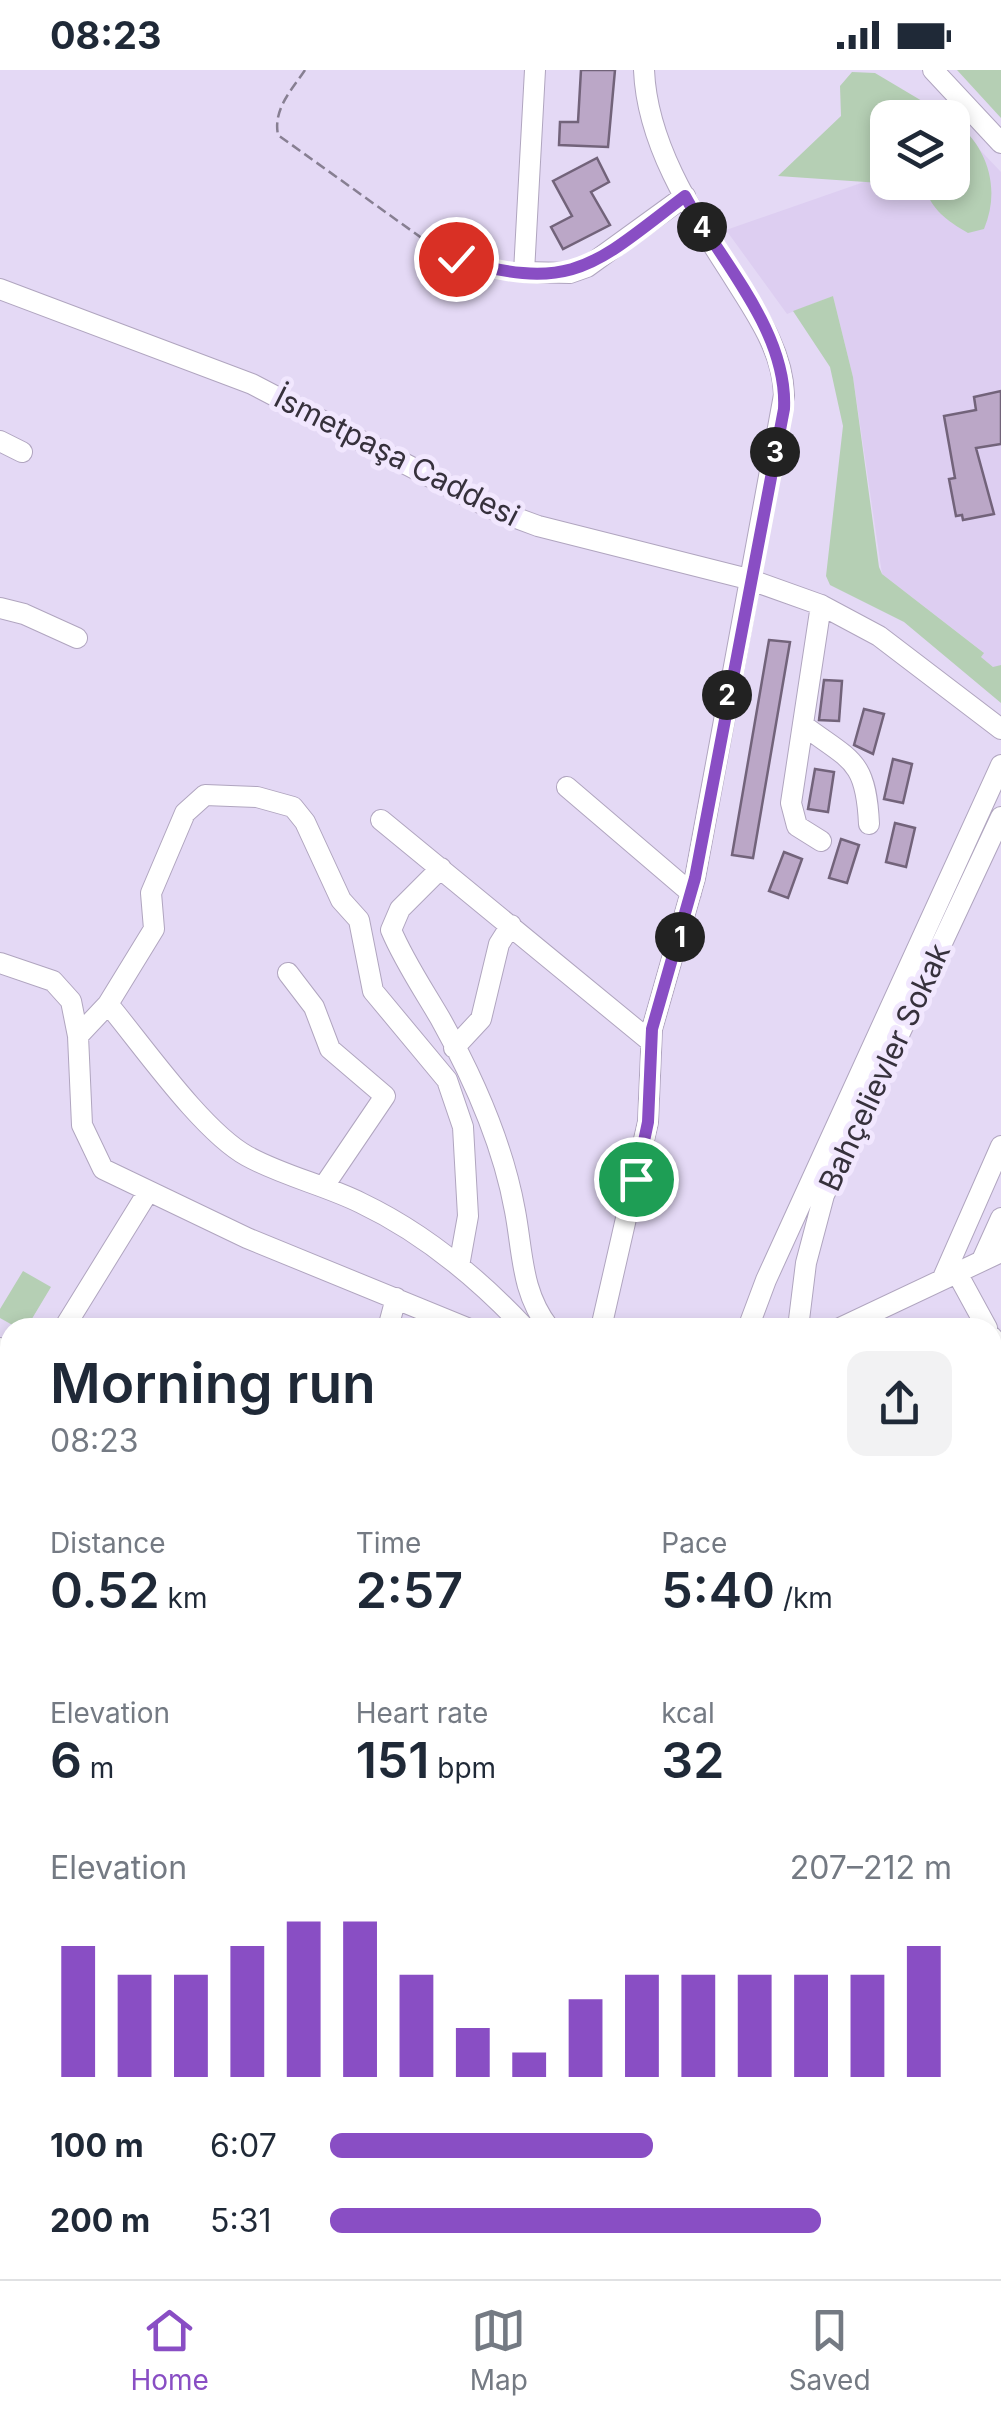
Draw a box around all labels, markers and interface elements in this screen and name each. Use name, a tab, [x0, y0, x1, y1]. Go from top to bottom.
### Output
text: 08:23	[50, 12, 162, 58]
map controls	[870, 100, 970, 200]
button: layers	[870, 100, 970, 200]
pin: 4	[677, 202, 727, 252]
text: 4	[693, 210, 711, 244]
pin	[414, 217, 499, 302]
icon: check	[429, 232, 484, 287]
street label: İsmetpaşa Caddesi	[268, 379, 526, 533]
pin: 3	[750, 427, 800, 477]
text: 3	[766, 435, 784, 469]
pin: 2	[702, 670, 752, 720]
text: 2	[718, 678, 736, 712]
pin: 1	[655, 912, 705, 962]
text: 1	[674, 920, 686, 954]
street label: Bahçelievler Sokak	[811, 937, 957, 1196]
pin	[594, 1137, 679, 1222]
icon: arrive	[609, 1152, 664, 1207]
text: Morning run	[50, 1350, 376, 1416]
button: share	[847, 1351, 952, 1456]
text: 08:23	[50, 1421, 138, 1460]
text: Distance	[50, 1526, 166, 1560]
text: Time	[356, 1526, 421, 1560]
text: Pace	[661, 1526, 727, 1560]
text: 0.52	[50, 1560, 160, 1620]
text: 2:57	[356, 1560, 463, 1620]
text: 5:40	[661, 1560, 775, 1620]
text: km	[160, 1581, 207, 1615]
text: /km	[775, 1581, 833, 1615]
text: Elevation	[50, 1696, 170, 1730]
text: Heart rate	[356, 1696, 488, 1730]
text: kcal	[661, 1696, 715, 1730]
text: 6	[50, 1730, 82, 1790]
text: 151	[356, 1730, 429, 1790]
text: 32	[661, 1730, 724, 1790]
text: m	[82, 1751, 114, 1785]
text: bpm	[429, 1751, 496, 1785]
text: Elevation	[50, 1848, 187, 1887]
text: 207–212 m	[790, 1848, 952, 1887]
text: 100 m	[50, 2126, 144, 2165]
text: 6:07	[210, 2126, 277, 2165]
text: 200 m	[50, 2201, 150, 2240]
text: 5:31	[210, 2201, 271, 2240]
tab: Home	[130, 2303, 209, 2397]
tab: Map	[470, 2303, 528, 2397]
tab: Saved	[789, 2303, 871, 2397]

